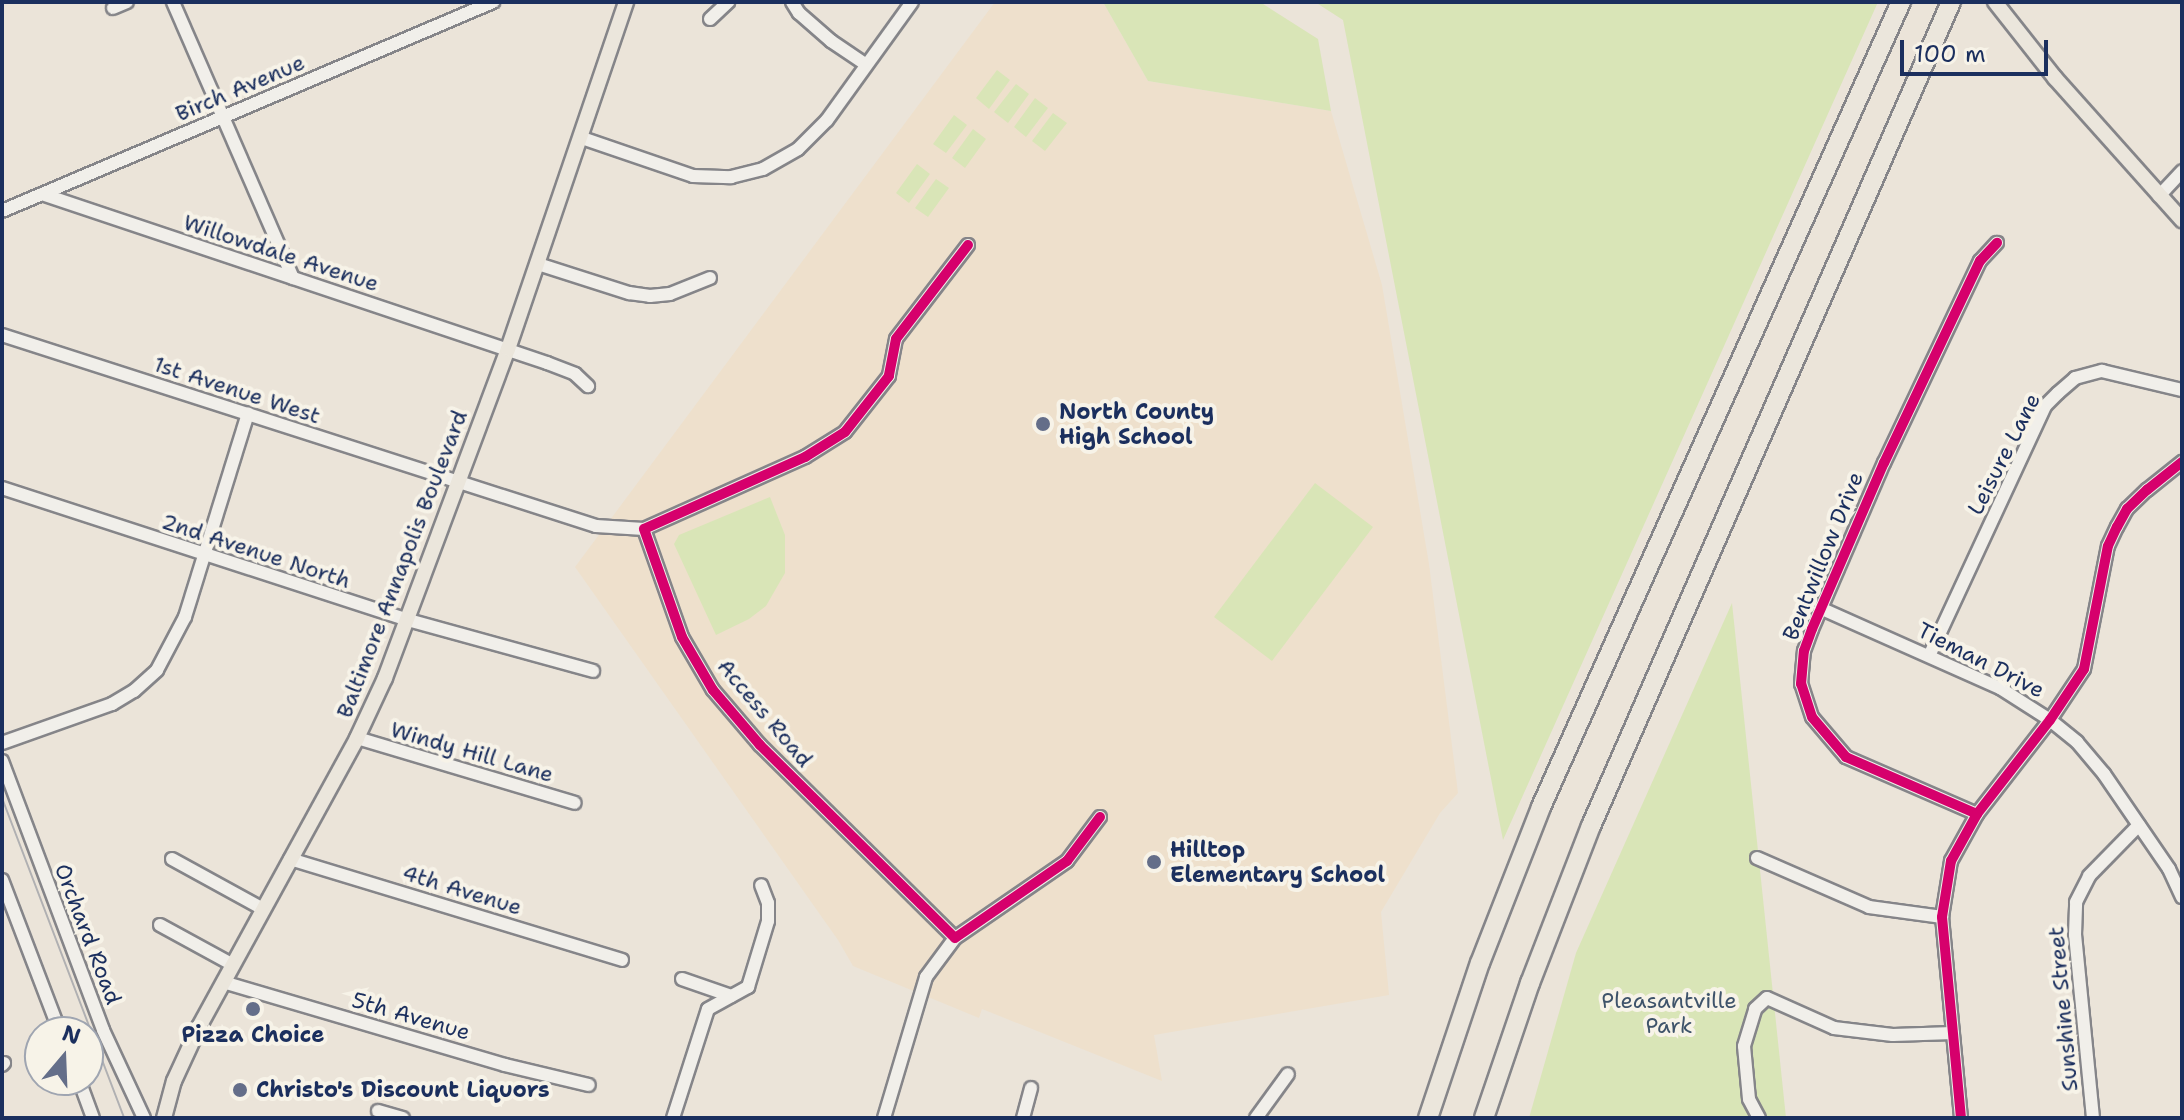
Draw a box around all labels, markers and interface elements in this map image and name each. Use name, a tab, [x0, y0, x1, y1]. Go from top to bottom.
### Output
scale bar	[1904, 24, 2052, 74]
text: 100 m	[1914, 38, 1986, 70]
street label: Birch Avenue	[172, 49, 308, 127]
street label: Willowdale Avenue	[180, 209, 382, 297]
street label: 1st Avenue West	[150, 351, 324, 429]
street label: Leisure Lane	[1962, 389, 2046, 519]
place label: North County High School	[1059, 398, 1214, 450]
street label: Baltimore Annapolis Boulevard	[331, 407, 473, 721]
marker: North County High School	[1034, 415, 1052, 433]
street label: Bentwillow Drive	[1777, 468, 1869, 644]
street label: 2nd Avenue North	[158, 508, 354, 594]
street label: Tieman Drive	[1913, 617, 2049, 703]
street label: Access Road	[712, 653, 818, 773]
street label: Windy Hill Lane	[388, 716, 556, 788]
place label: Hilltop Elementary School	[1170, 836, 1385, 888]
marker: Hilltop Elementary School	[1145, 853, 1163, 871]
street label: 4th Avenue	[399, 859, 525, 921]
street label: Orchard Road	[49, 860, 127, 1008]
street label: Sunshine Street	[2043, 925, 2083, 1093]
street label: 5th Avenue	[349, 987, 473, 1045]
park label: Pleasantville Park	[1601, 987, 1737, 1038]
marker: Pizza Choice	[244, 1000, 262, 1018]
north arrow	[24, 1016, 104, 1096]
text: N	[58, 1018, 84, 1051]
place label: Pizza Choice	[181, 1022, 325, 1048]
place label: Christo's Discount Liquors	[256, 1077, 550, 1103]
marker: Christo's Discount Liquors	[231, 1081, 249, 1099]

